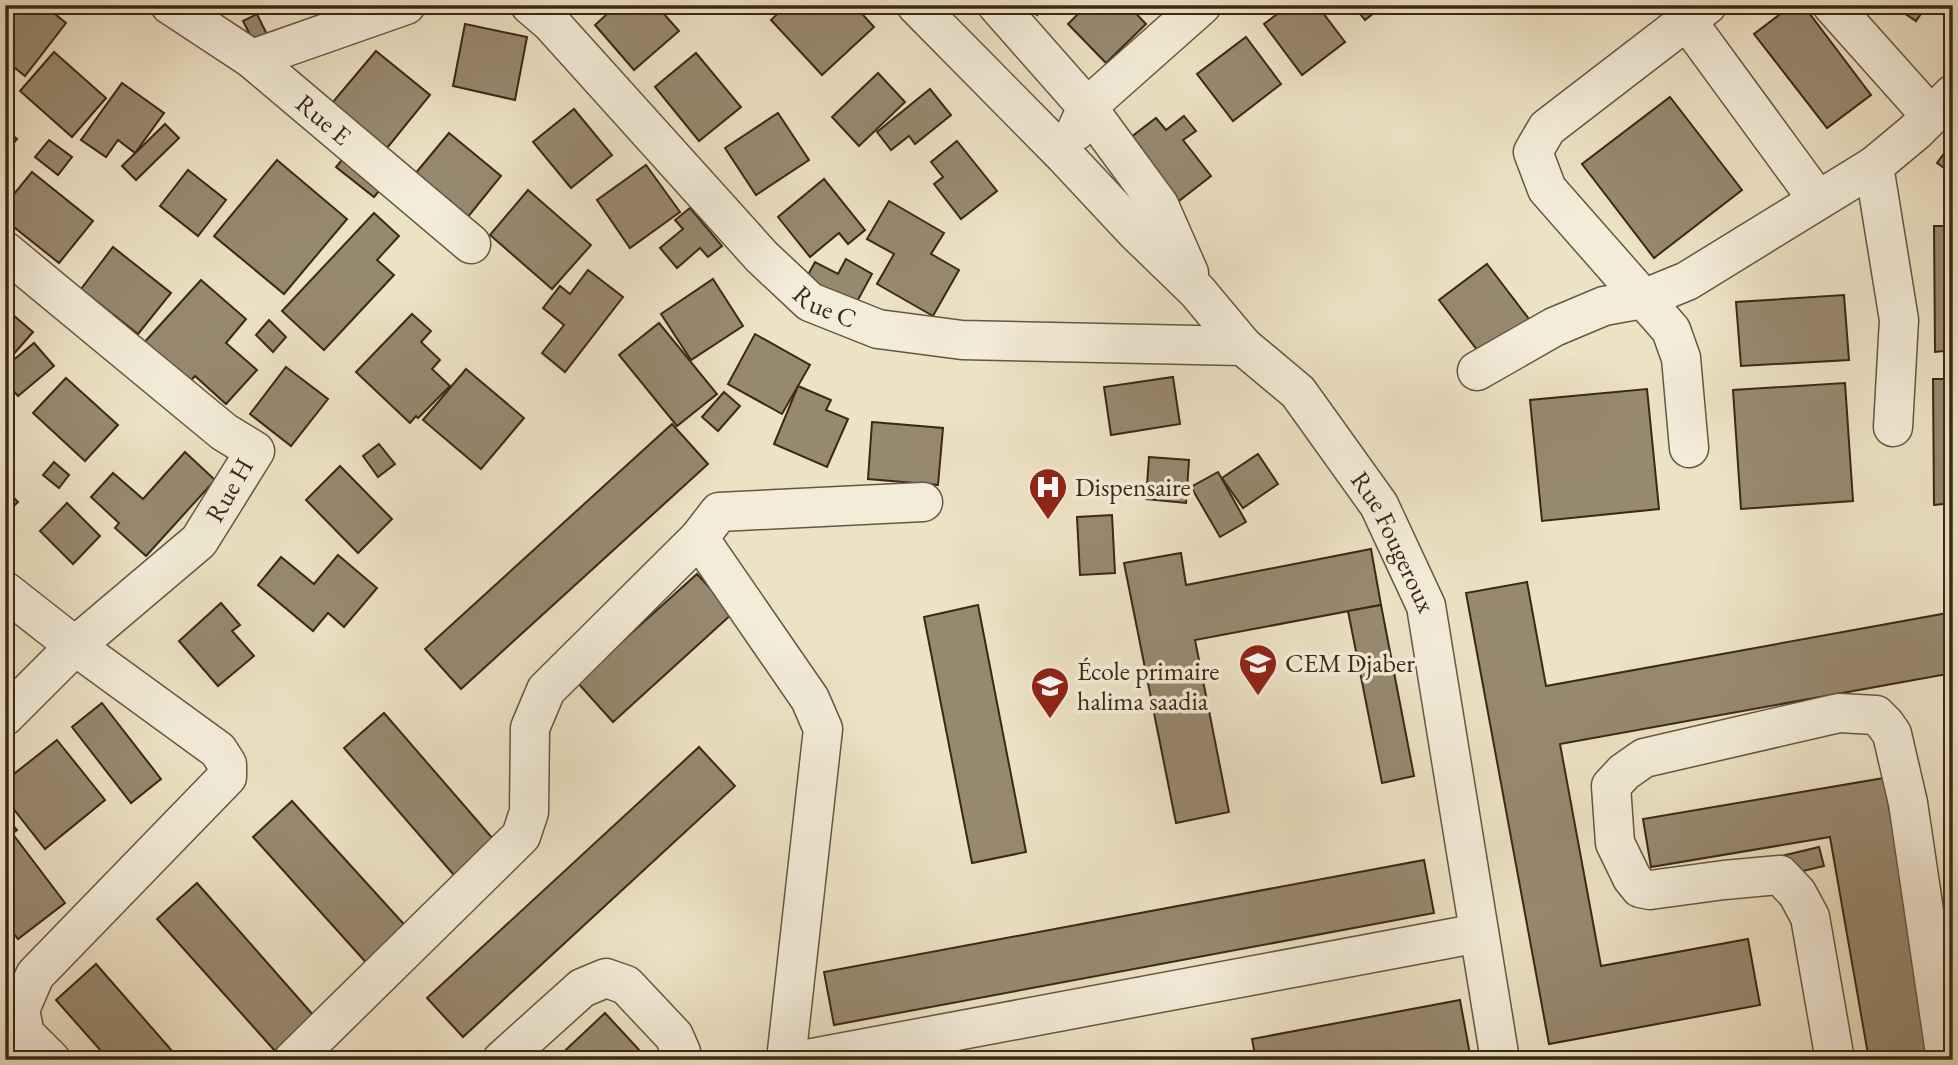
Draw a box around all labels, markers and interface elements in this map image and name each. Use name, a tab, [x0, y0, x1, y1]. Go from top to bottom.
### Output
street label: Rue E	[289, 86, 359, 153]
street label: Rue C	[786, 278, 861, 336]
street label: Rue H	[197, 452, 261, 528]
street label: Rue Fougeroux	[1343, 464, 1444, 619]
hospital icon: Dispensaire	[1027, 466, 1069, 521]
place label: Dispensaire	[1075, 470, 1191, 504]
school or university icon: CEM Djaber	[1237, 642, 1279, 697]
place label: CEM Djaber	[1285, 646, 1415, 680]
place label: École primaire halima saadia	[1077, 654, 1219, 718]
school or university icon: École primaire halima saadia	[1029, 665, 1071, 720]

